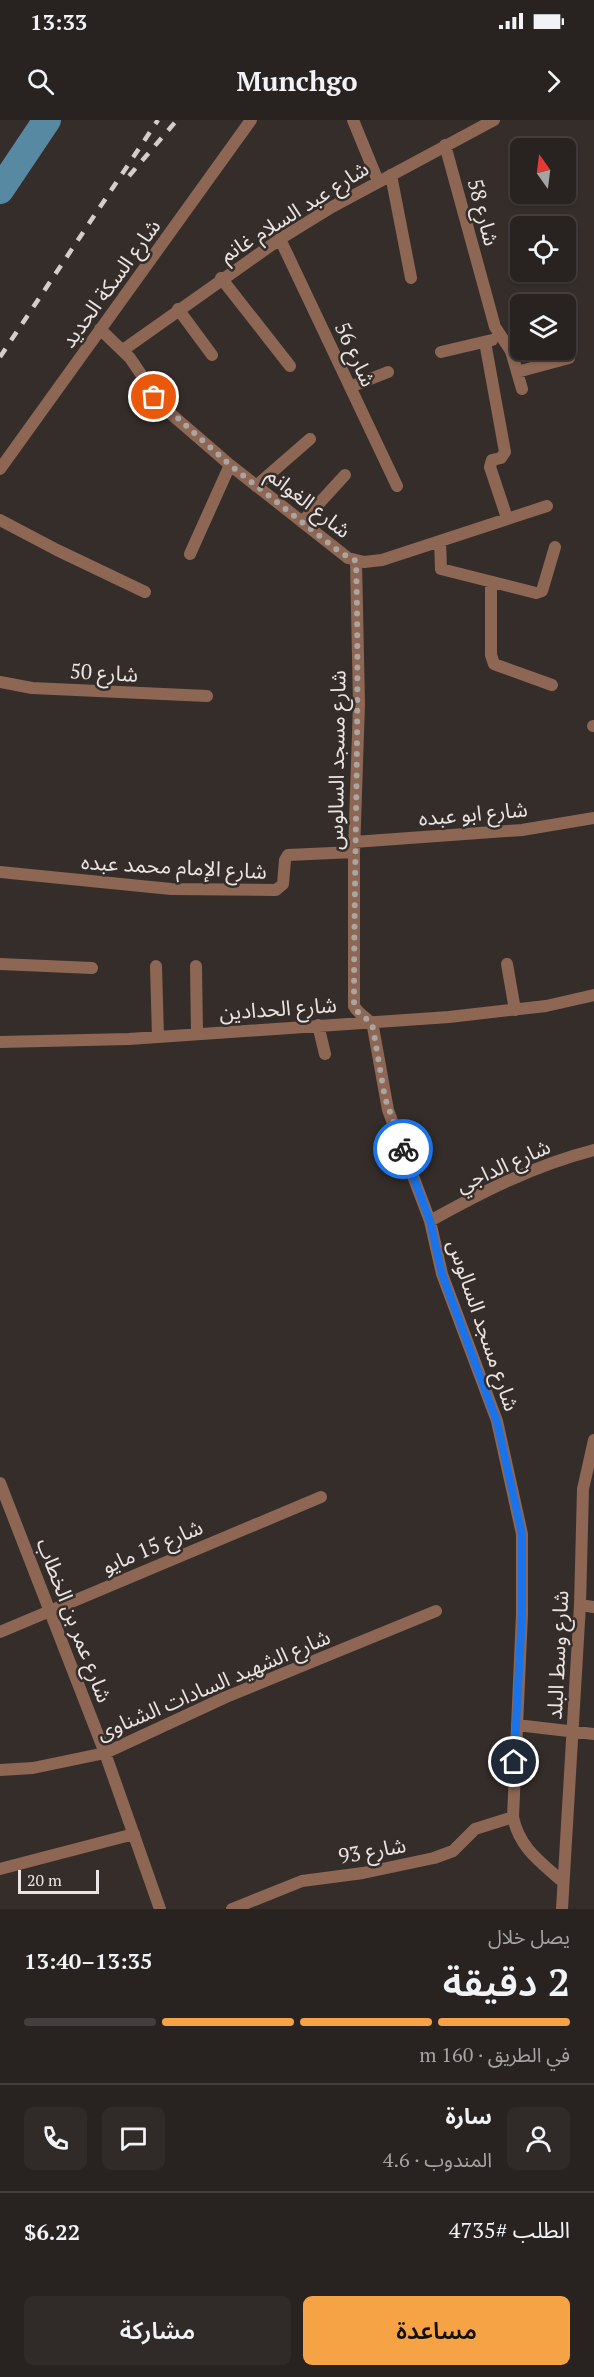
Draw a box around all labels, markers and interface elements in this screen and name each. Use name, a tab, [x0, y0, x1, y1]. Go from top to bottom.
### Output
text: 13:33	[30, 7, 87, 36]
text: Munchgo	[237, 63, 357, 99]
icon: search	[24, 65, 57, 98]
icon: forward	[537, 65, 570, 98]
north arrow	[510, 138, 576, 204]
map controls	[510, 138, 576, 360]
street label: شارع عبد السلام غانم	[214, 154, 375, 271]
street label: شارع 58	[460, 175, 506, 249]
street label: شارع السكة الحديد	[54, 213, 168, 354]
button: locate	[510, 216, 576, 282]
button: layers	[510, 294, 576, 360]
street label: شارع 56	[327, 317, 383, 392]
pin	[128, 371, 179, 422]
icon: bag	[137, 380, 170, 413]
street label: شارع الغوانم	[260, 460, 357, 545]
street label: شارع 50	[69, 656, 139, 690]
street label: شارع مسجد السالوس	[320, 670, 354, 850]
street label: شارع ابو عبده	[417, 794, 529, 834]
street label: شارع الإمام محمد عبده	[80, 847, 268, 888]
street label: شارع الحدادين	[218, 990, 338, 1028]
courier	[373, 1119, 433, 1179]
street label: شارع الداجي	[451, 1132, 556, 1201]
icon: bike	[387, 1133, 420, 1166]
street label: شارع مسجد السالوس	[440, 1235, 526, 1415]
street label: شارع 15 مايو	[97, 1512, 207, 1582]
street label: شارع عمر بن الخطاب	[29, 1534, 119, 1707]
street label: شارع وسط البلد	[540, 1590, 576, 1721]
street label: شارع الشهيد السادات الشناوى	[92, 1622, 335, 1748]
pin	[488, 1736, 539, 1787]
icon: home	[497, 1745, 530, 1778]
street label: شارع 93	[336, 1830, 408, 1872]
scale bar	[18, 1867, 99, 1894]
text: 20 m	[27, 1869, 62, 1891]
text: يصل خلال	[488, 1923, 570, 1950]
text: 13:35–13:40	[24, 1946, 152, 1975]
text: 2 دقيقة	[443, 1955, 570, 2007]
text: في الطريق · 160 m	[419, 2041, 570, 2068]
text: سارة	[446, 2101, 492, 2130]
button: phone	[24, 2107, 87, 2170]
button: chat	[102, 2107, 165, 2170]
button: person	[507, 2107, 570, 2170]
text: المندوب · 4.6	[383, 2146, 492, 2173]
text: الطلب #4735	[449, 2215, 570, 2244]
text: $6.22	[24, 2217, 80, 2246]
button: مشاركة	[24, 2296, 291, 2365]
button: مساعدة	[303, 2296, 570, 2365]

